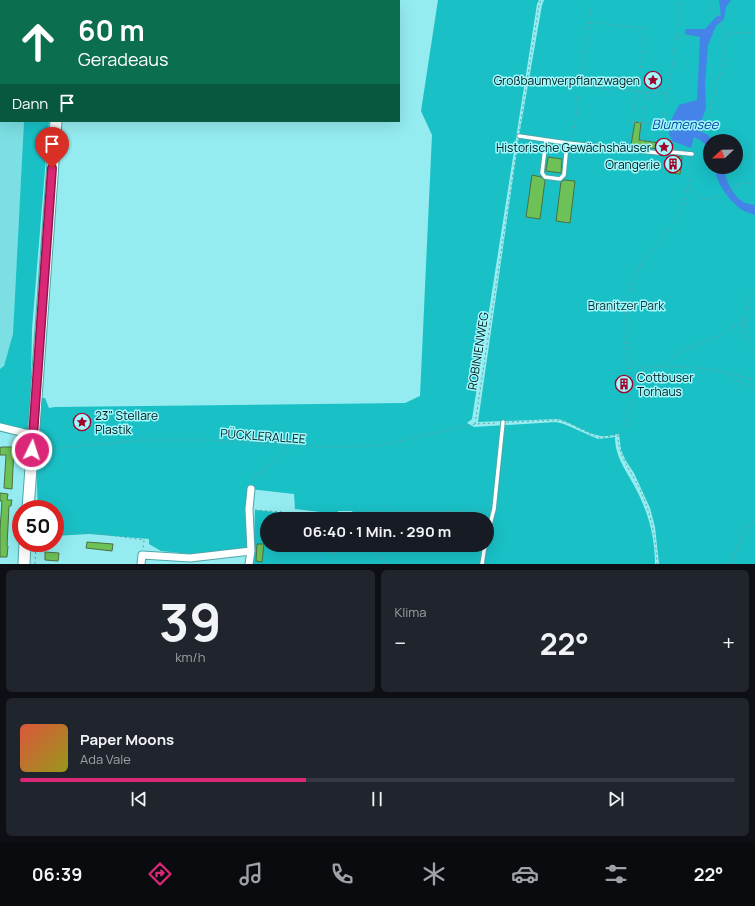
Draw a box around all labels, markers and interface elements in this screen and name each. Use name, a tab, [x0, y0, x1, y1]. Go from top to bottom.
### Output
text: 60 m	[78, 11, 145, 49]
icon: ahead	[12, 16, 64, 68]
text: Geradeaus	[78, 47, 169, 71]
place icon: Großbaumverpflanzwagen	[643, 70, 663, 90]
place label: Großbaumverpflanzwagen	[494, 72, 640, 89]
icon: arrive	[56, 92, 78, 114]
text: Dann	[12, 93, 48, 114]
water label: Blumensee	[652, 115, 720, 133]
pin	[35, 127, 69, 168]
icon: arrive	[41, 133, 63, 155]
north arrow	[703, 134, 743, 174]
map controls	[703, 134, 743, 174]
place icon: Historische Gewächshäuser	[654, 137, 674, 157]
place label: Historische Gewächshäuser	[496, 139, 652, 156]
building icon: Orangerie	[663, 154, 683, 174]
place label: Orangerie	[605, 156, 660, 173]
park label: Branitzer Park	[588, 297, 665, 314]
street label: ROBINIENWEG	[463, 310, 493, 391]
place label: Cottbuser Torhaus	[637, 369, 694, 400]
building icon: Cottbuser Torhaus	[614, 374, 634, 394]
place label: 23" Stellare Plastik	[95, 407, 158, 438]
place icon: 23" Stellare Plastik	[72, 412, 92, 432]
street label: PÜCKLERALLEE	[220, 425, 306, 447]
position arrow	[11, 429, 53, 471]
speed limit sign: 50	[12, 500, 64, 552]
text: 06:40 · 1 Min. · 290 m	[303, 521, 451, 542]
text: 39	[159, 586, 222, 657]
text: Klima	[395, 603, 427, 621]
text: 22°	[540, 623, 589, 664]
text: −	[395, 628, 406, 658]
text: +	[722, 628, 735, 658]
text: km/h	[175, 648, 205, 666]
text: Paper Moons	[80, 729, 174, 750]
text: Ada Vale	[80, 750, 131, 768]
icon: previous	[128, 788, 150, 810]
icon: pause	[366, 788, 388, 810]
icon: next	[605, 788, 627, 810]
icon: directions	[146, 860, 174, 888]
icon: music	[237, 860, 265, 888]
icon: phone	[328, 860, 356, 888]
icon: climate	[420, 860, 448, 888]
icon: car	[511, 860, 539, 888]
icon: filters	[602, 860, 630, 888]
text: 06:39	[32, 862, 83, 886]
text: 22°	[694, 862, 723, 886]

